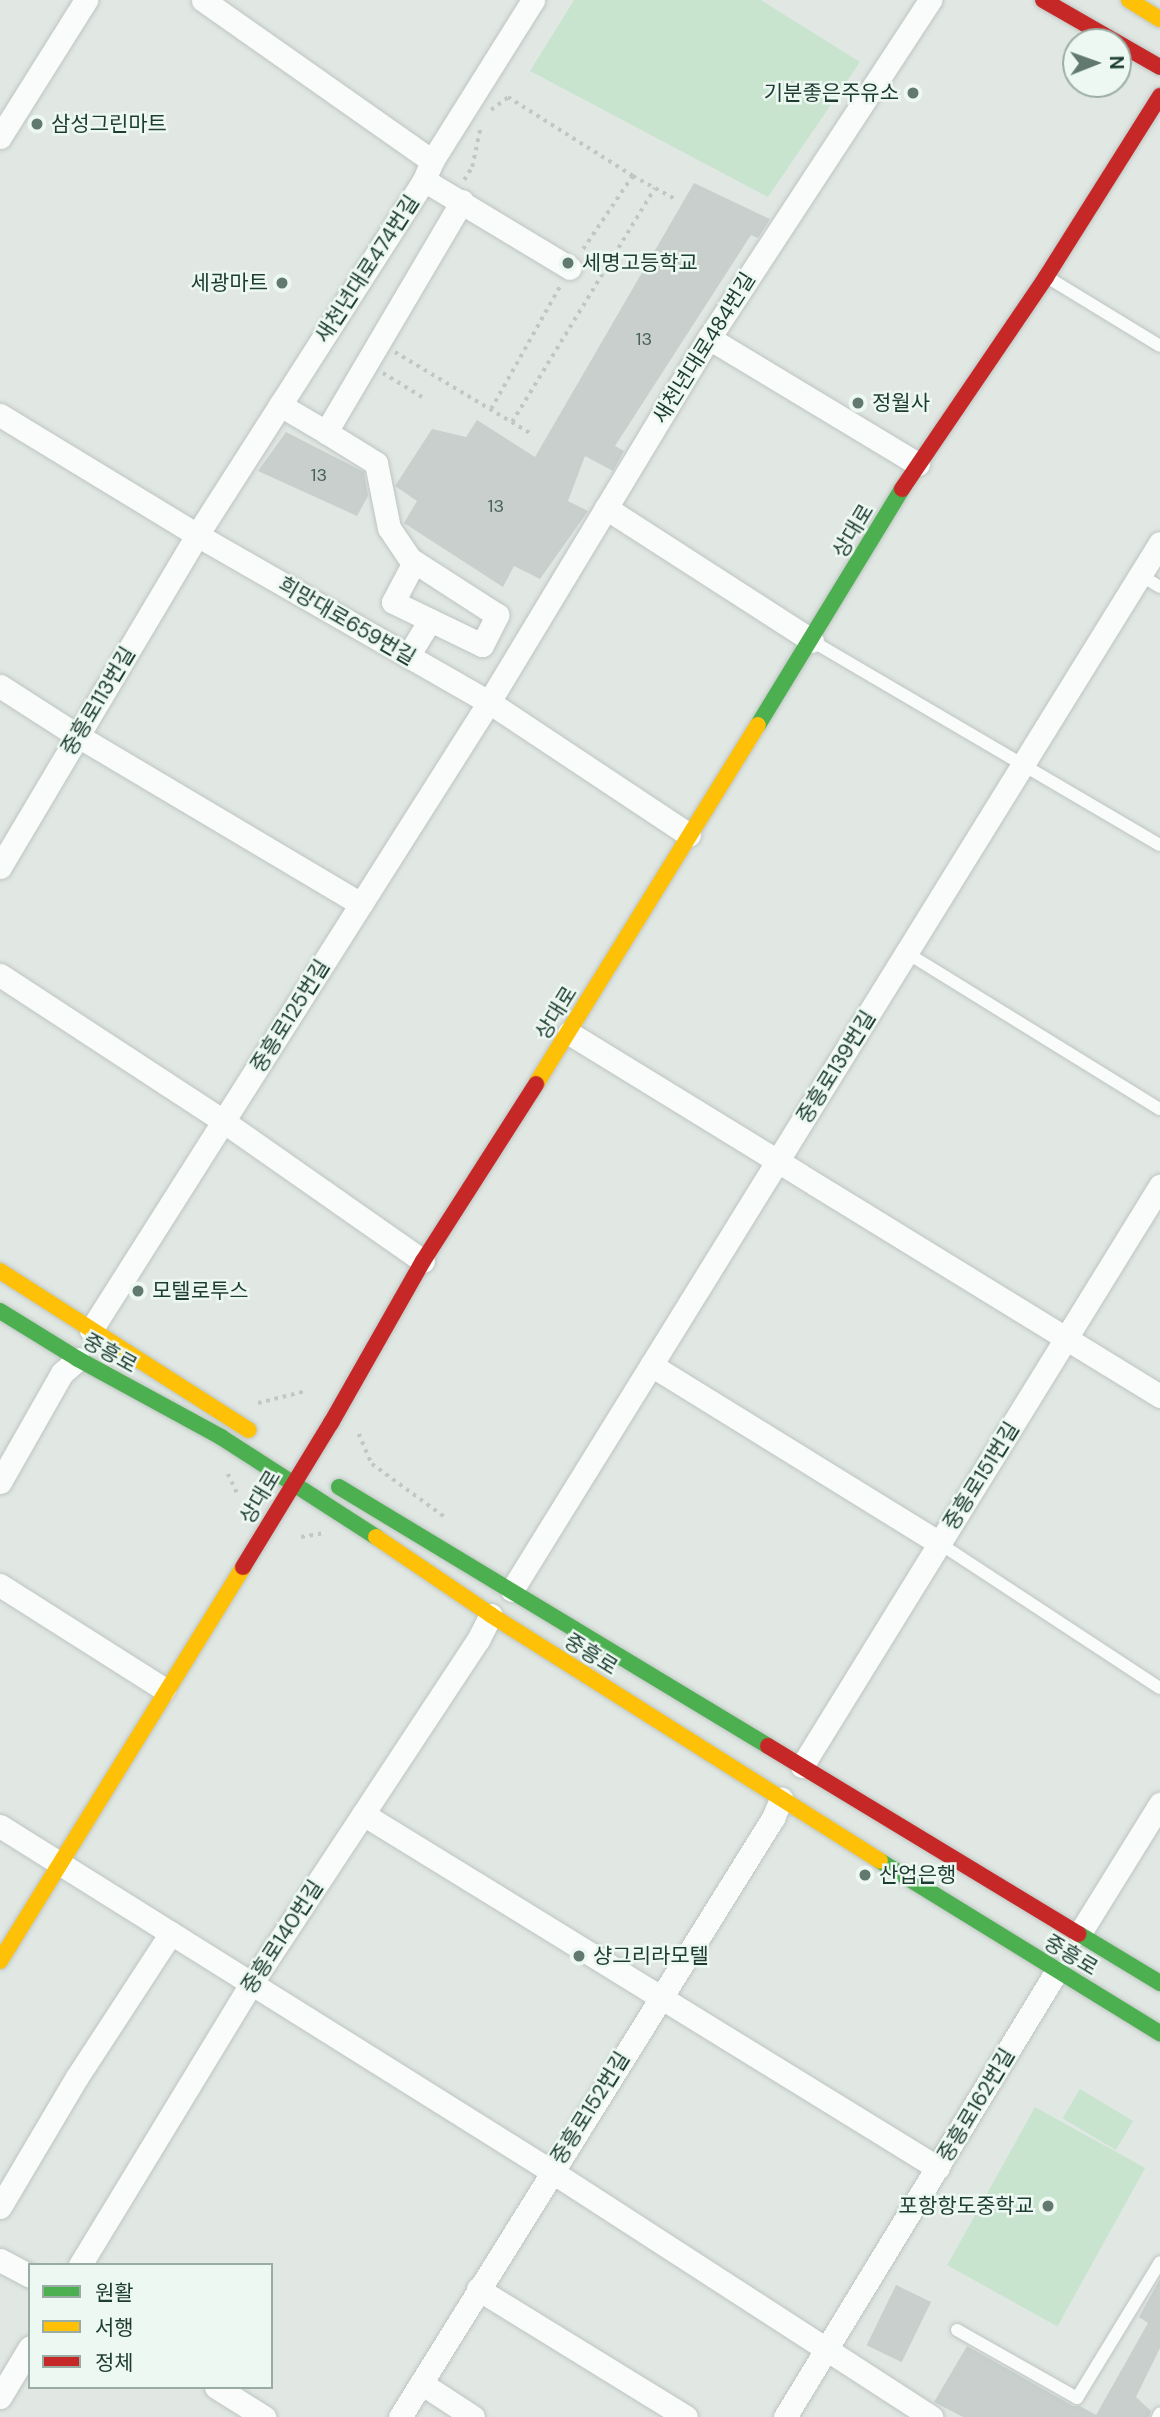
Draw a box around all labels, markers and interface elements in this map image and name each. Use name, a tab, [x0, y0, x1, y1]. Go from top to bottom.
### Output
north arrow	[1062, 28, 1132, 98]
text: N	[1104, 56, 1129, 70]
place label: 기분좋은주유소	[764, 80, 899, 106]
marker: 기분좋은주유소	[905, 85, 921, 101]
place label: 삼성그린마트	[51, 111, 167, 137]
marker: 삼성그린마트	[29, 116, 45, 132]
street label: 새천년대로474번길	[310, 191, 424, 347]
place label: 세명고등학교	[582, 250, 698, 276]
marker: 세명고등학교	[560, 255, 576, 271]
street label: 새천년대로484번길	[647, 268, 761, 428]
place label: 세광마트	[191, 270, 268, 296]
marker: 세광마트	[274, 275, 290, 291]
house number: 13	[636, 328, 652, 350]
place label: 정월사	[872, 390, 930, 416]
marker: 정월사	[850, 395, 866, 411]
house number: 13	[311, 464, 327, 486]
house number: 13	[488, 495, 504, 517]
street label: 상대로	[827, 500, 879, 562]
street label: 희망대로659번길	[274, 572, 420, 670]
street label: 중흥로113번길	[56, 642, 140, 760]
street label: 중흥로125번길	[245, 955, 335, 1077]
street label: 상대로	[530, 982, 582, 1044]
street label: 중흥로139번길	[791, 1006, 881, 1128]
place label: 모텔로투스	[152, 1278, 249, 1304]
marker: 모텔로투스	[130, 1283, 146, 1299]
street label: 중흥로	[79, 1328, 141, 1378]
street label: 중흥로151번길	[938, 1417, 1024, 1535]
street label: 상대로	[234, 1466, 286, 1528]
street label: 중흥로	[560, 1628, 622, 1680]
place label: 산업은행	[879, 1862, 956, 1888]
marker: 산업은행	[857, 1867, 873, 1883]
street label: 중흥로140번길	[236, 1876, 328, 1998]
street label: 중흥로	[1040, 1929, 1102, 1981]
place label: 샹그리라모텔	[593, 1943, 709, 1969]
marker: 샹그리라모텔	[571, 1948, 587, 1964]
street label: 중흥로162번길	[932, 2044, 1020, 2166]
street label: 중흥로152번길	[545, 2047, 635, 2169]
place label: 포항항도중학교	[899, 2193, 1034, 2219]
marker: 포항항도중학교	[1040, 2198, 1056, 2214]
legend	[28, 2263, 273, 2389]
text: 원활	[95, 2279, 134, 2307]
text: 서행	[95, 2314, 134, 2342]
text: 정체	[95, 2349, 134, 2377]

